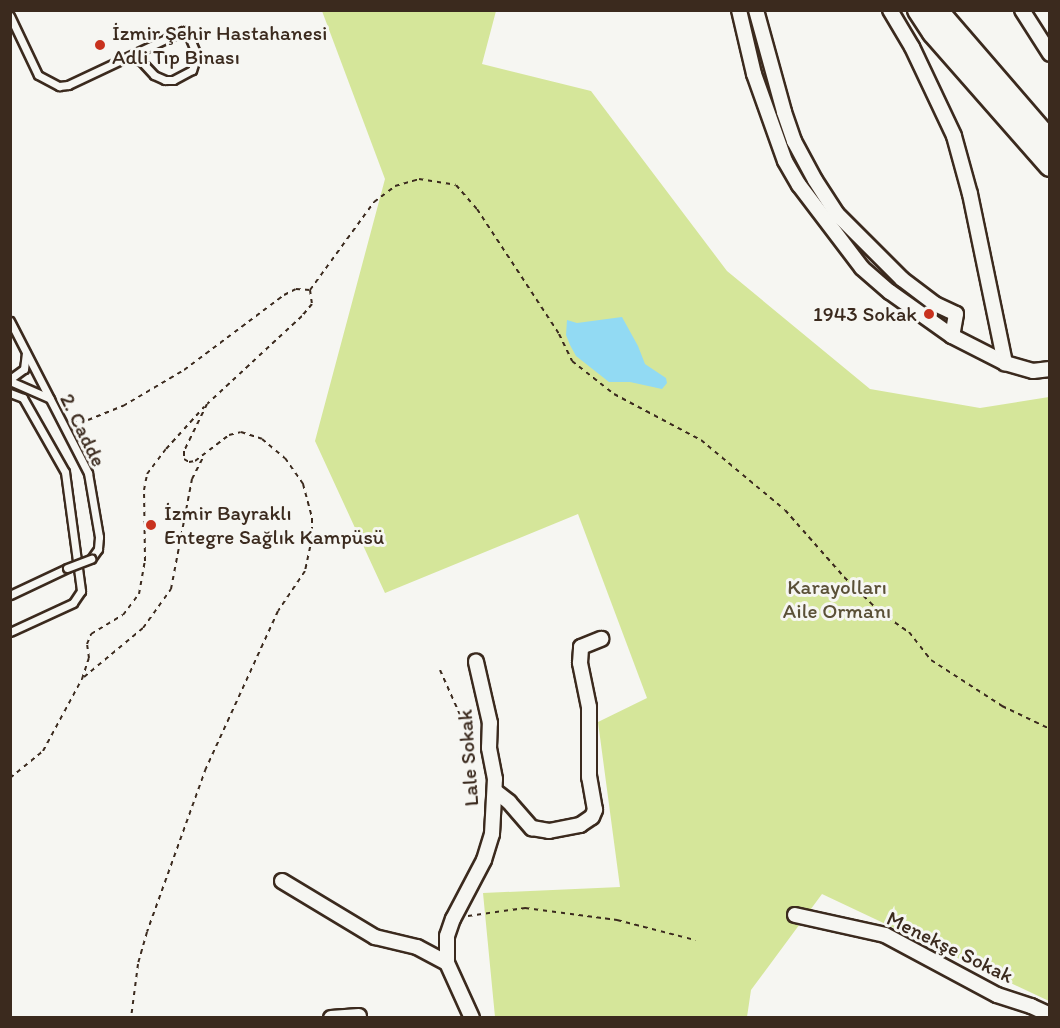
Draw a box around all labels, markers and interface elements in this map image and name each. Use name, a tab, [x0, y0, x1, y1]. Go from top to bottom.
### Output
place label: İzmir Şehir Hastahanesi Adli Tıp Binası	[112, 20, 328, 70]
marker: İzmir Şehir Hastahanesi Adli Tıp Binası	[93, 38, 107, 52]
place label: 1943 Sokak	[813, 301, 917, 327]
marker: 1943 Sokak	[922, 307, 936, 321]
street label: 2. Cadde	[55, 389, 111, 471]
place label: İzmir Bayraklı Entegre Sağlık Kampüsü	[164, 500, 384, 550]
marker: İzmir Bayraklı Entegre Sağlık Kampüsü	[142, 516, 160, 534]
park label: Karayolları Aile Ormanı	[783, 574, 891, 624]
street label: Lale Sokak	[452, 709, 484, 807]
street label: Menekşe Sokak	[883, 905, 1017, 989]

